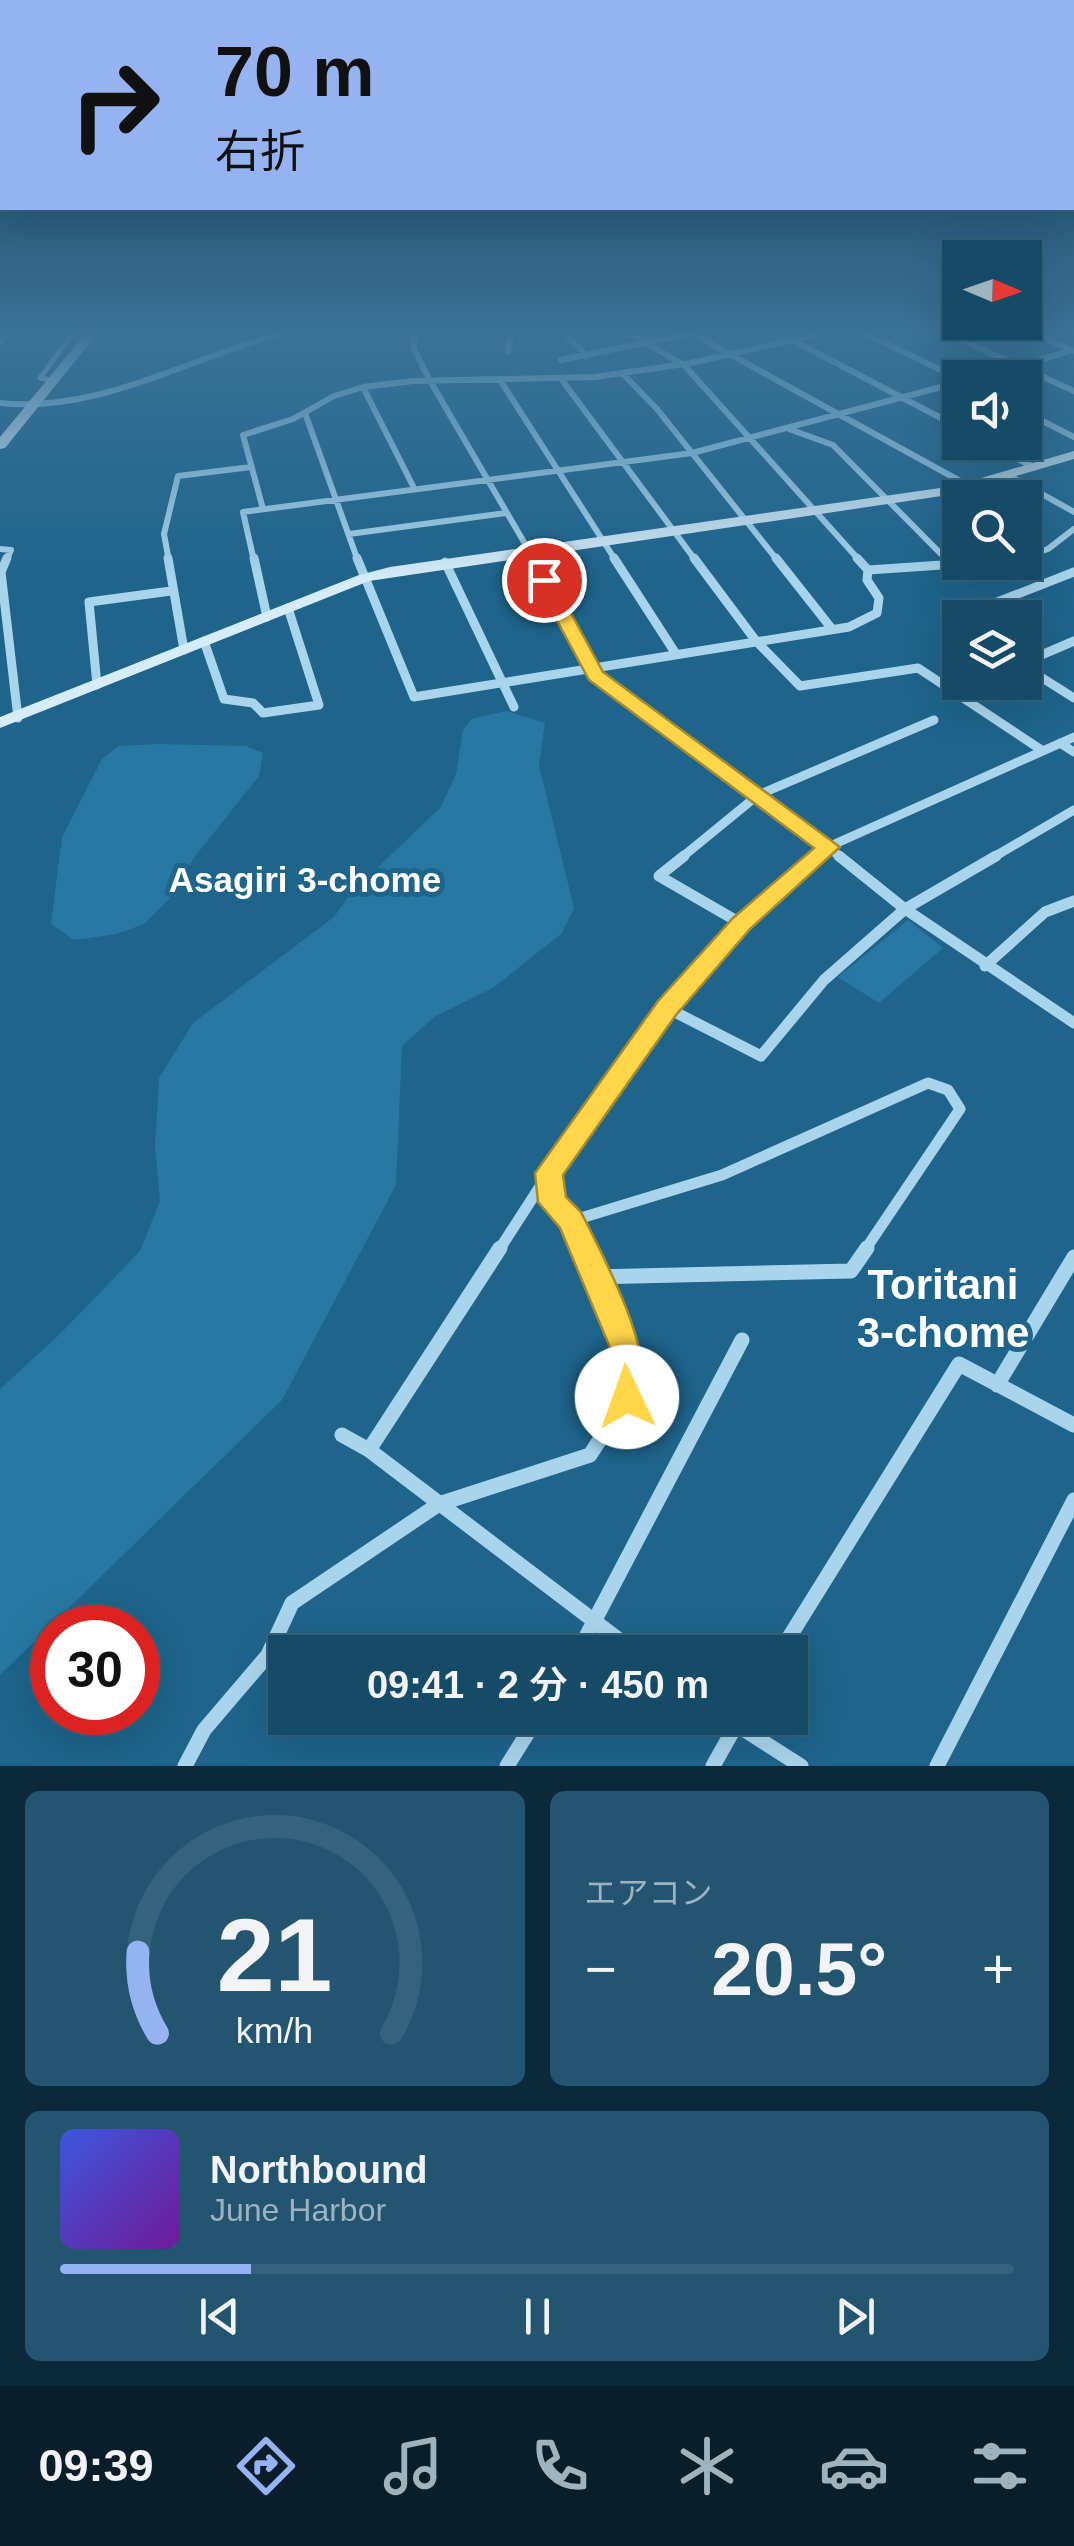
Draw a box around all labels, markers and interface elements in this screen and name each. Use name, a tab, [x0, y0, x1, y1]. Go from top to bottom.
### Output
text: 70 m	[215, 33, 375, 111]
icon: right	[50, 40, 180, 170]
text: 右折	[215, 126, 305, 177]
north arrow	[942, 240, 1042, 340]
map controls	[942, 240, 1042, 700]
button: sound	[942, 360, 1042, 460]
button: search	[942, 480, 1042, 580]
pin	[502, 538, 587, 623]
icon: arrive	[517, 553, 572, 608]
button: layers	[942, 600, 1042, 700]
district label: Asagiri 3-chome	[169, 860, 441, 899]
district label: Toritani 3-chome	[857, 1261, 1029, 1356]
position arrow	[575, 1345, 679, 1449]
speed limit sign: 30	[30, 1605, 160, 1735]
text: 09:41 · 2 分 · 450 m	[367, 1664, 709, 1706]
text: エアコン	[585, 1875, 713, 1911]
text: 21	[217, 1897, 333, 2013]
text: 20.5°	[711, 1927, 887, 2011]
text: −	[585, 1938, 617, 2000]
text: +	[982, 1938, 1014, 2000]
text: km/h	[236, 2011, 313, 2051]
text: Northbound	[210, 2149, 427, 2191]
text: June Harbor	[210, 2192, 386, 2228]
icon: previous	[192, 2289, 247, 2344]
icon: pause	[510, 2289, 565, 2344]
icon: next	[828, 2289, 883, 2344]
icon: directions	[231, 2431, 301, 2501]
icon: music	[378, 2431, 448, 2501]
icon: phone	[525, 2431, 595, 2501]
icon: climate	[672, 2431, 742, 2501]
icon: car	[819, 2431, 889, 2501]
icon: filters	[965, 2431, 1035, 2501]
text: 09:39	[38, 2440, 154, 2491]

